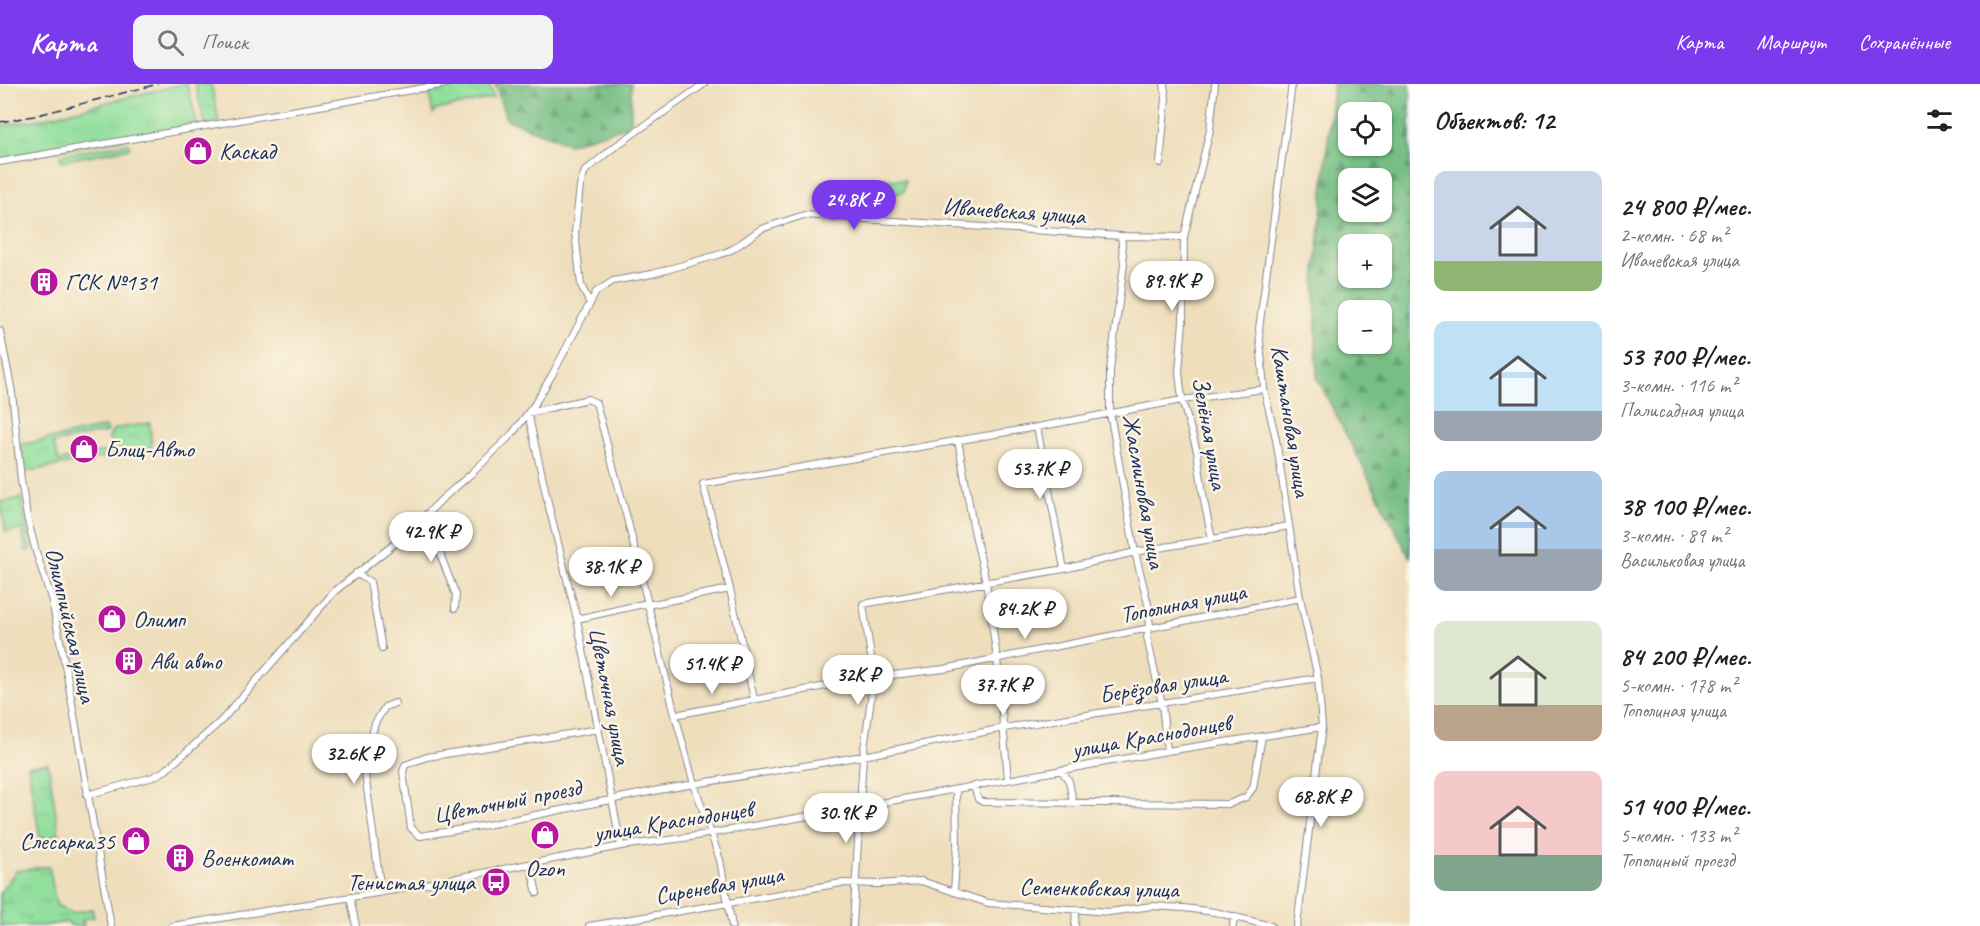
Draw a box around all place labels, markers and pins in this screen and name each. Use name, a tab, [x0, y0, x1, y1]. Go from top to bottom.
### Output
shop icon: Каскад	[182, 135, 214, 167]
place label: Каскад	[219, 136, 278, 166]
pin: 24.8K ₽	[799, 180, 909, 231]
pin: 89.9K ₽	[1117, 261, 1227, 312]
building icon: ГСК №131	[28, 266, 60, 298]
place label: ГСК №131	[65, 267, 159, 297]
shop icon: Блиц-Авто	[68, 433, 100, 465]
place label: Блиц-Авто	[105, 434, 196, 464]
pin: 53.7K ₽	[985, 449, 1095, 500]
pin: 42.9K ₽	[376, 512, 486, 563]
pin: 38.1K ₽	[556, 547, 666, 598]
pin: 84.2K ₽	[970, 589, 1080, 640]
shop icon: Олимп	[96, 603, 128, 635]
place label: Олимп	[133, 604, 186, 634]
pin: 51.4K ₽	[657, 644, 767, 695]
building icon: Ави авто	[113, 645, 145, 677]
place label: Ави авто	[150, 646, 223, 676]
pin: 32K ₽	[816, 655, 900, 706]
pin: 37.7K ₽	[948, 665, 1058, 716]
pin: 32.6K ₽	[299, 734, 409, 785]
pin: 68.8K ₽	[1266, 777, 1376, 828]
pin: 30.9K ₽	[791, 793, 901, 844]
shop icon: Ozon	[529, 819, 561, 851]
shop icon: Слесарка35	[120, 825, 152, 857]
place label: Слесарка35	[20, 826, 116, 856]
building icon: Военкомат	[164, 842, 196, 874]
place label: Военкомат	[201, 843, 294, 873]
place label: Ozon	[525, 853, 565, 883]
bus stop icon: Тенистая улица	[480, 866, 512, 898]
place label: Тенистая улица	[347, 867, 477, 897]

